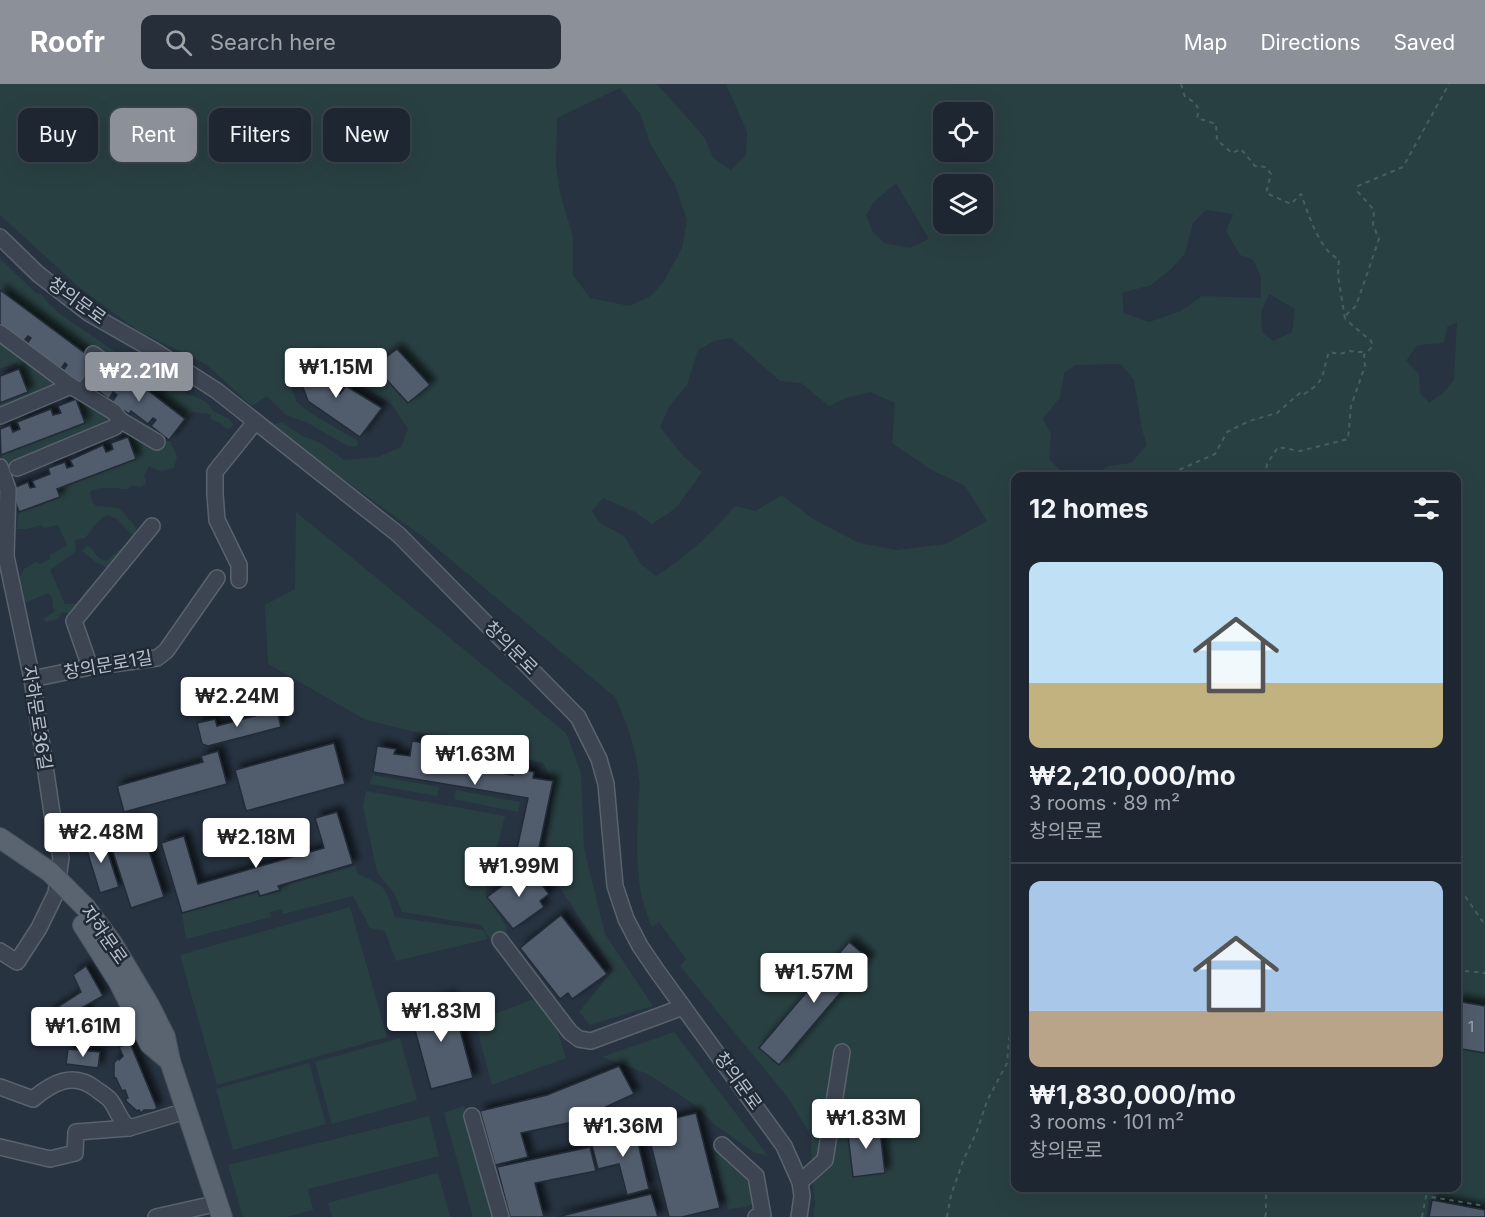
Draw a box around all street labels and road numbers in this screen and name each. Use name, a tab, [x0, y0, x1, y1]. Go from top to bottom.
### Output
street label: 창의문로	[44, 273, 110, 329]
street label: 창의문로	[481, 617, 542, 678]
street label: 창의문로1길	[62, 646, 154, 683]
street label: 자하문로36길	[19, 664, 56, 771]
street label: 자하문로	[77, 902, 132, 968]
street label: 창의문로	[710, 1048, 766, 1114]

